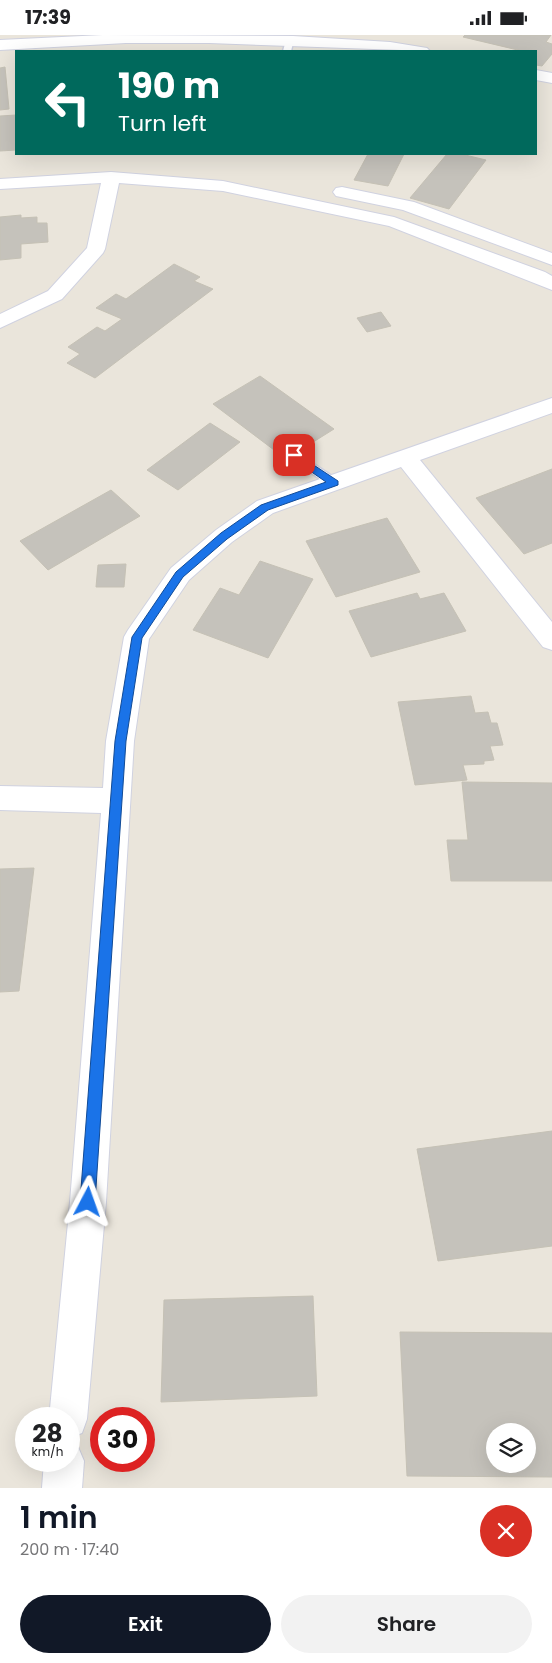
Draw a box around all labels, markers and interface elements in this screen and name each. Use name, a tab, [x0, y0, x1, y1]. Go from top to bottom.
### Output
text: 17:39	[25, 4, 71, 31]
text: 190 m	[118, 61, 220, 110]
icon: left	[35, 70, 100, 135]
text: Turn left	[118, 108, 206, 139]
pin	[273, 434, 315, 476]
icon: arrive	[280, 441, 308, 469]
position arrow	[61, 1175, 113, 1227]
speed limit sign: 30	[90, 1407, 155, 1472]
text: 28	[32, 1416, 63, 1451]
map controls	[486, 1423, 536, 1473]
button: layers	[486, 1423, 536, 1473]
text: km/h	[32, 1443, 63, 1460]
text: 1 min	[20, 1496, 98, 1539]
button: close	[480, 1505, 532, 1557]
text: 200 m · 17:40	[20, 1538, 119, 1561]
button: Exit	[20, 1595, 271, 1653]
button: Share	[281, 1595, 532, 1653]

